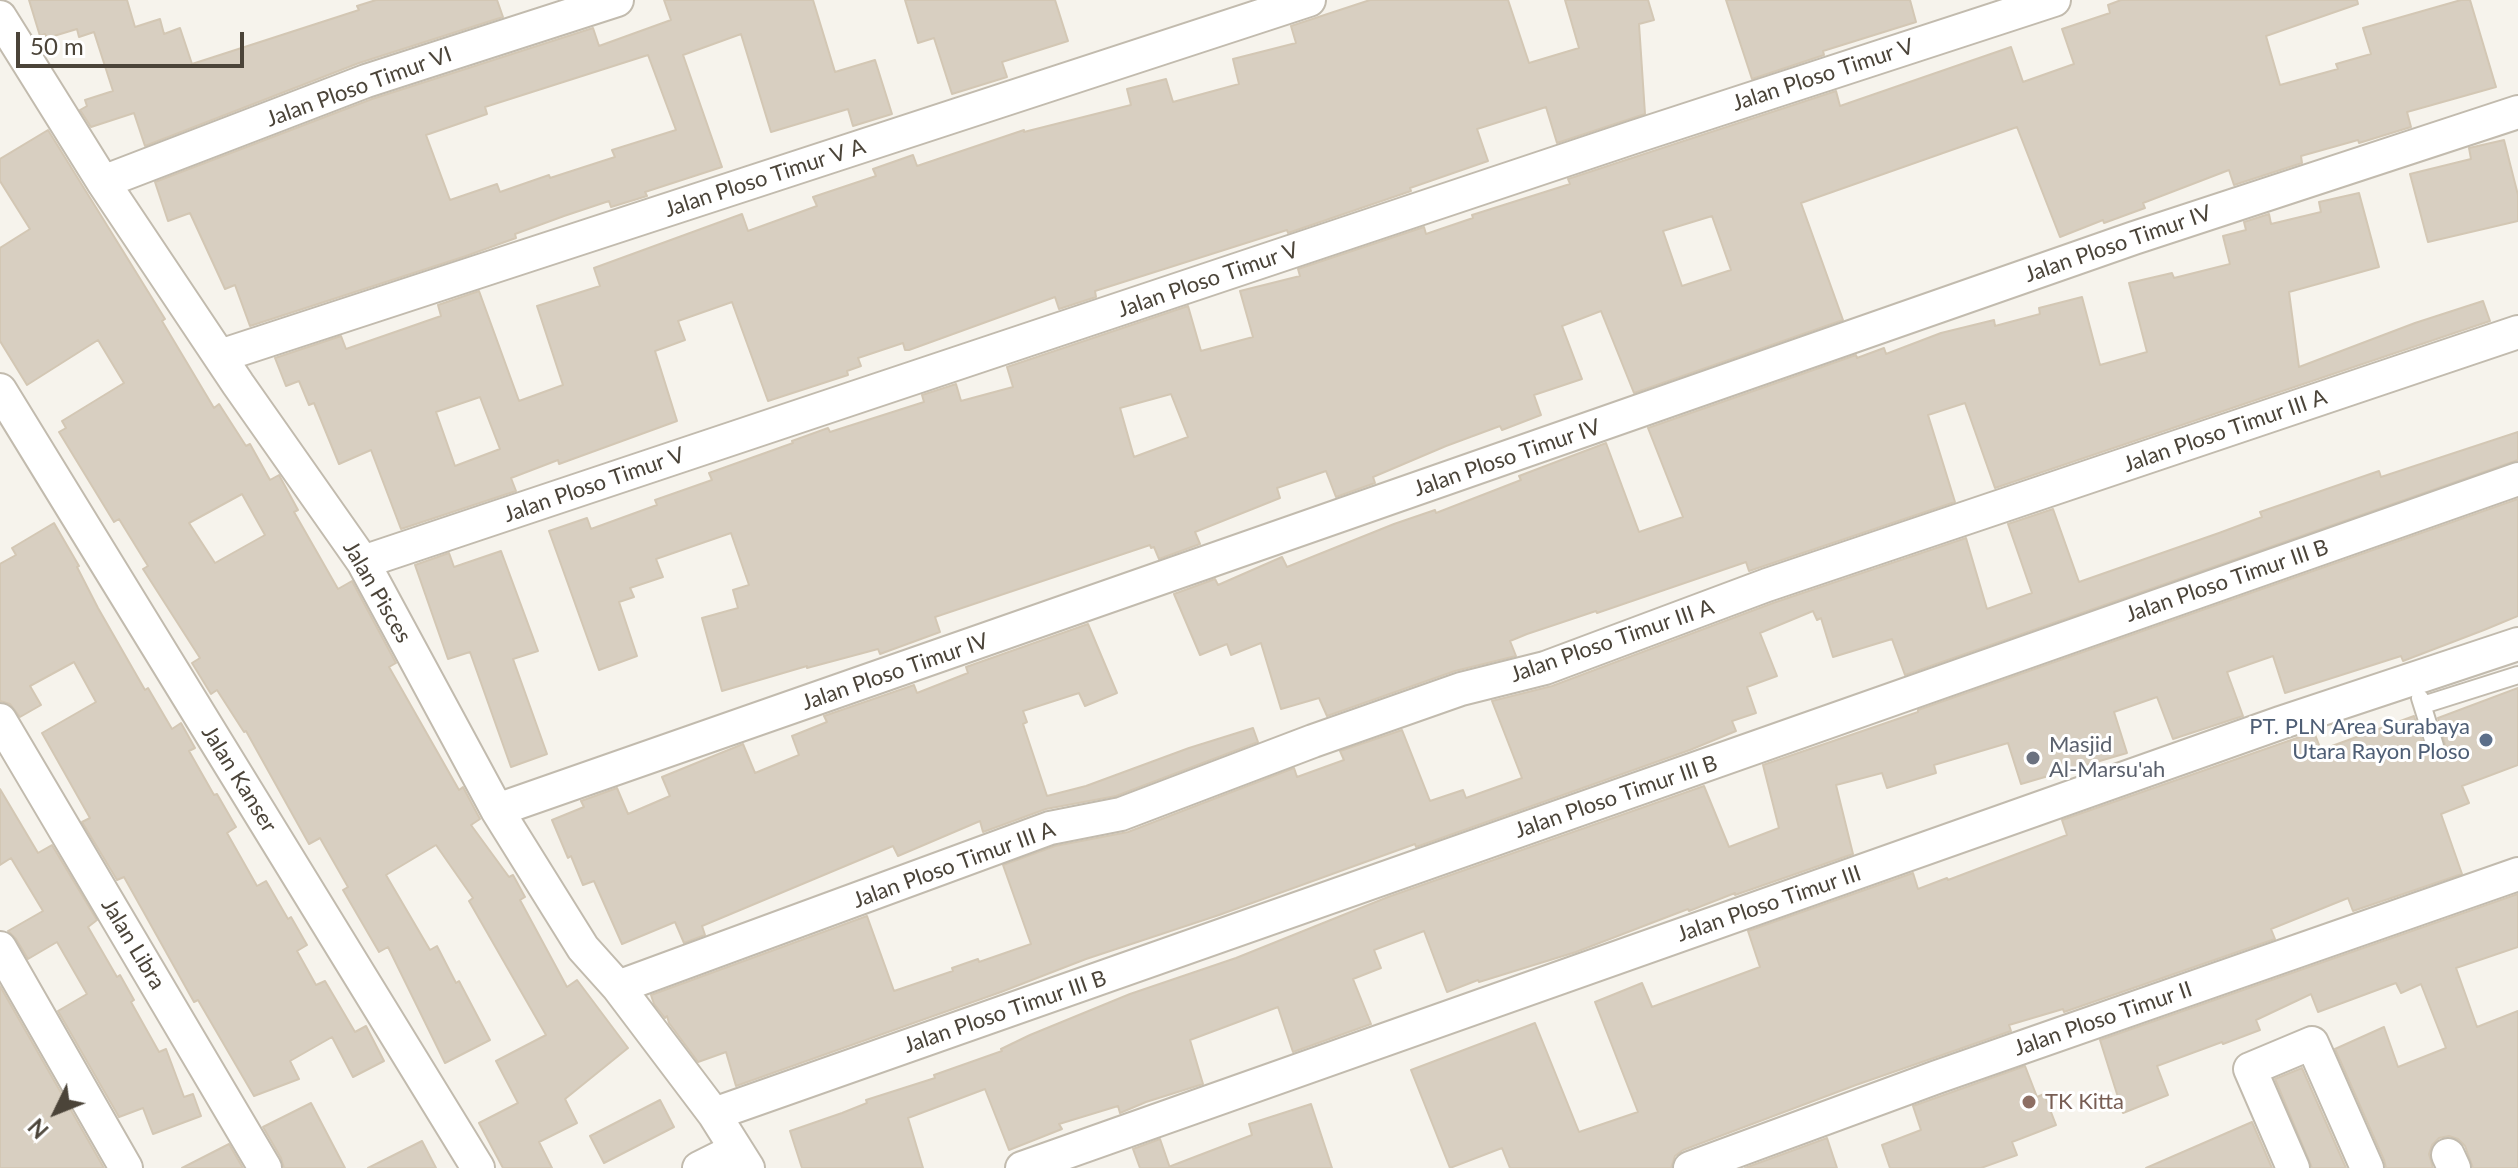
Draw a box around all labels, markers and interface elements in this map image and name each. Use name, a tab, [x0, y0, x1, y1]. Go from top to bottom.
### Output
scale bar	[20, 16, 248, 66]
text: 50 m	[30, 31, 84, 60]
street label: Jalan Ploso Timur V	[1729, 33, 1917, 117]
street label: Jalan Ploso Timur VI	[263, 41, 455, 133]
street label: Jalan Ploso Timur V A	[661, 133, 869, 223]
street label: Jalan Ploso Timur IV	[2021, 200, 2215, 288]
street label: Jalan Ploso Timur V	[1114, 237, 1302, 323]
street label: Jalan Ploso Timur III A	[2120, 384, 2330, 478]
street label: Jalan Ploso Timur IV	[1410, 414, 1604, 502]
street label: Jalan Ploso Timur V	[500, 442, 688, 528]
street label: Jalan Ploso Timur III B	[2122, 534, 2332, 628]
street label: Jalan Pisces	[337, 536, 417, 648]
street label: Jalan Ploso Timur III A	[1507, 594, 1717, 688]
street label: Jalan Ploso Timur IV	[798, 628, 992, 716]
place label: PT. PLN Area Surabaya Utara Rayon Ploso	[2249, 714, 2470, 766]
street label: Jalan Kanser	[196, 721, 282, 837]
marker: PT. PLN Area Surabaya Utara Rayon Ploso	[2477, 731, 2495, 749]
place label: Masjid Al-Marsu'ah	[2049, 732, 2165, 784]
marker: Masjid Al-Marsu'ah	[2024, 749, 2042, 767]
street label: Jalan Ploso Timur III B	[1511, 750, 1721, 844]
street label: Jalan Ploso Timur III A	[849, 816, 1059, 914]
street label: Jalan Ploso Timur III	[1673, 860, 1865, 948]
street label: Jalan Libra	[96, 894, 170, 994]
street label: Jalan Ploso Timur III B	[900, 965, 1110, 1059]
street label: Jalan Ploso Timur II	[2010, 976, 2196, 1062]
north arrow	[16, 1072, 96, 1152]
place label: TK Kitta	[2045, 1089, 2124, 1115]
marker: TK Kitta	[2020, 1093, 2038, 1111]
text: N	[22, 1113, 54, 1144]

